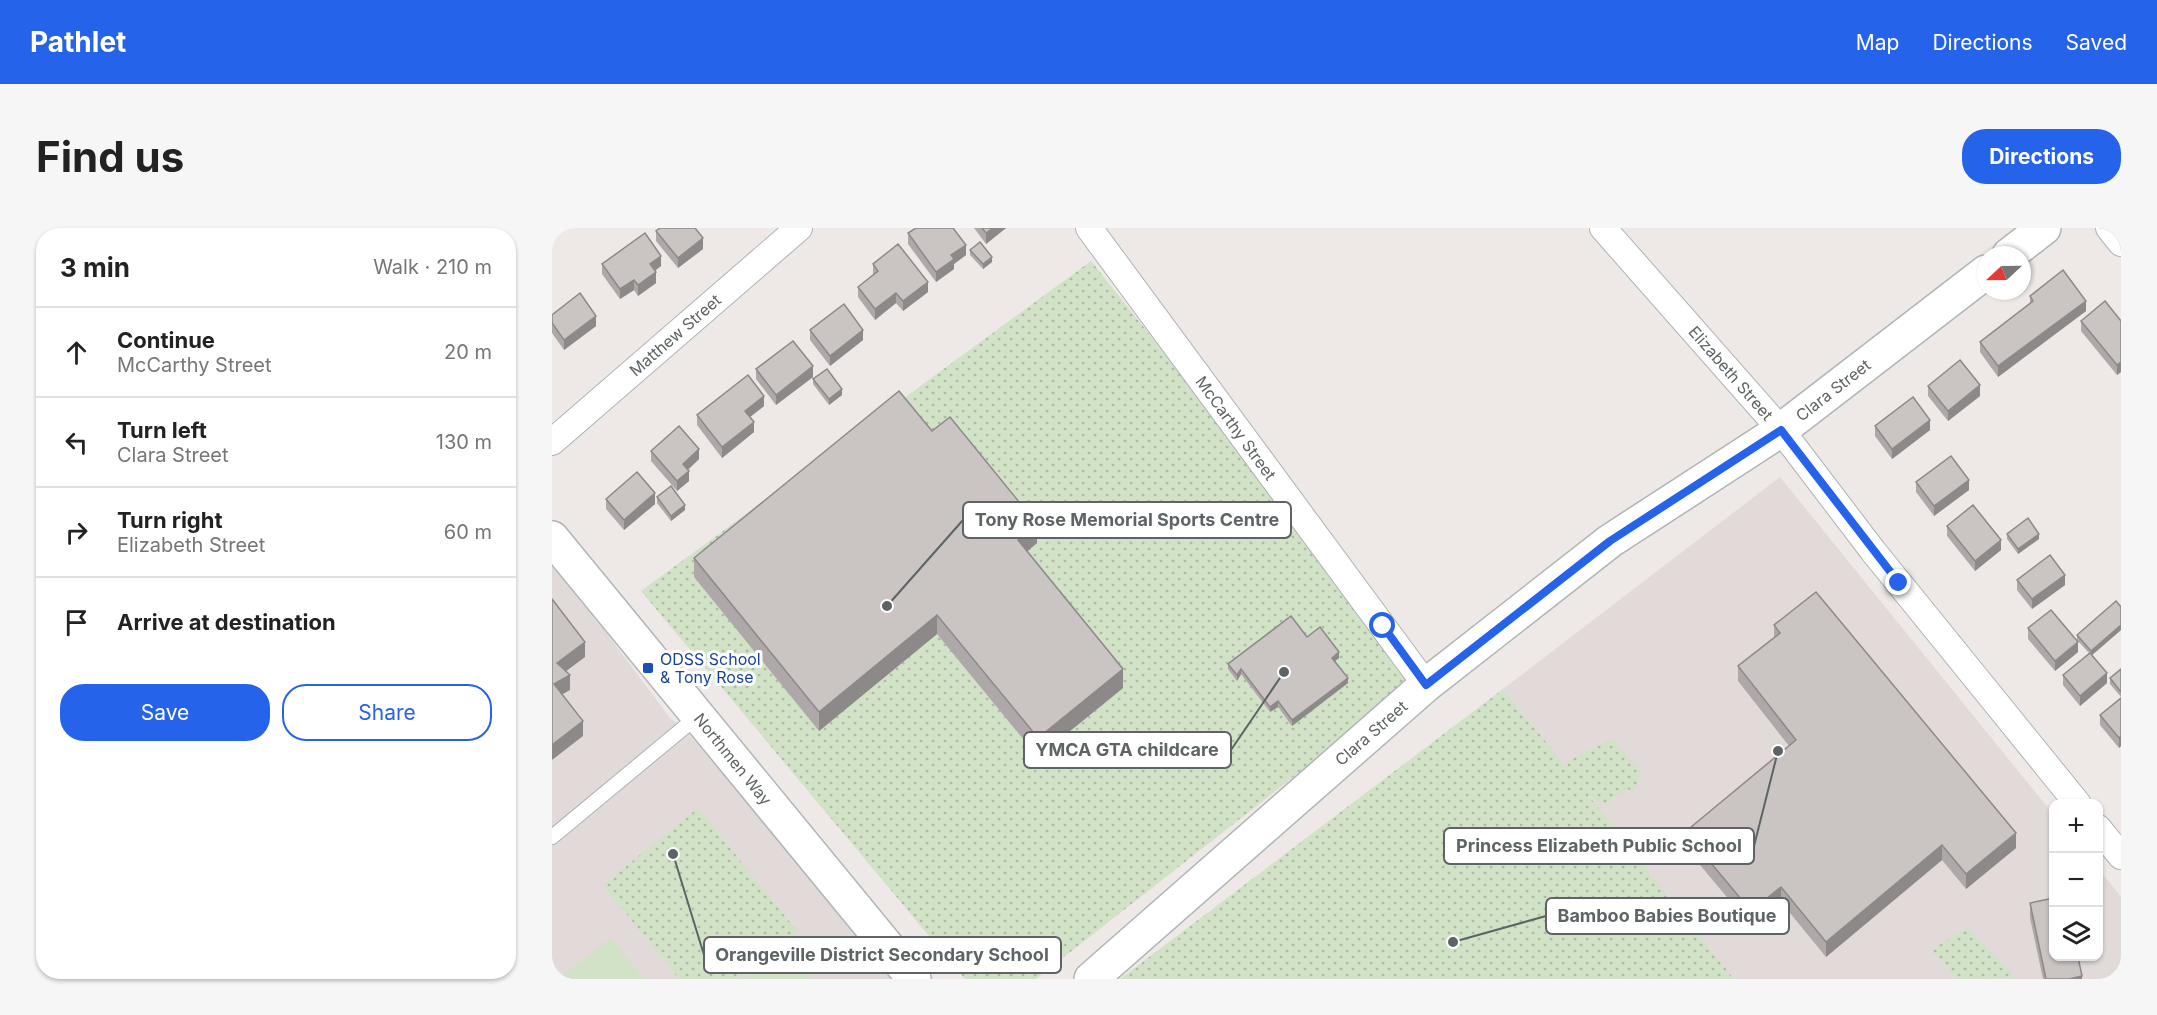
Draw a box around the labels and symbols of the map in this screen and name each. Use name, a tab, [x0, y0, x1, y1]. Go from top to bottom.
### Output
north arrow	[1977, 246, 2031, 300]
street label: Matthew Street	[625, 290, 725, 380]
street label: Elizabeth Street	[1685, 322, 1777, 424]
street label: Clara Street	[1792, 355, 1874, 425]
street label: McCarthy Street	[1192, 372, 1280, 484]
callout: Tony Rose Memorial Sports Centre	[963, 502, 1291, 538]
text: Tony Rose Memorial Sports Centre	[975, 509, 1279, 530]
route end	[1885, 569, 1911, 595]
route start	[1369, 612, 1395, 638]
place label: ODSS School & Tony Rose	[660, 649, 761, 687]
marker: ODSS School & Tony Rose	[641, 661, 655, 675]
street label: Clara Street	[1331, 696, 1411, 770]
street label: Northmen Way	[690, 709, 776, 809]
callout: YMCA GTA childcare	[1024, 732, 1231, 768]
text: YMCA GTA childcare	[1035, 739, 1219, 760]
callout: Princess Elizabeth Public School	[1444, 828, 1754, 864]
text: Princess Elizabeth Public School	[1456, 835, 1742, 856]
callout: Bamboo Babies Boutique	[1546, 898, 1789, 934]
text: Bamboo Babies Boutique	[1557, 905, 1777, 926]
callout: Orangeville District Secondary School	[704, 937, 1061, 973]
text: Orangeville District Secondary School	[715, 944, 1049, 965]

